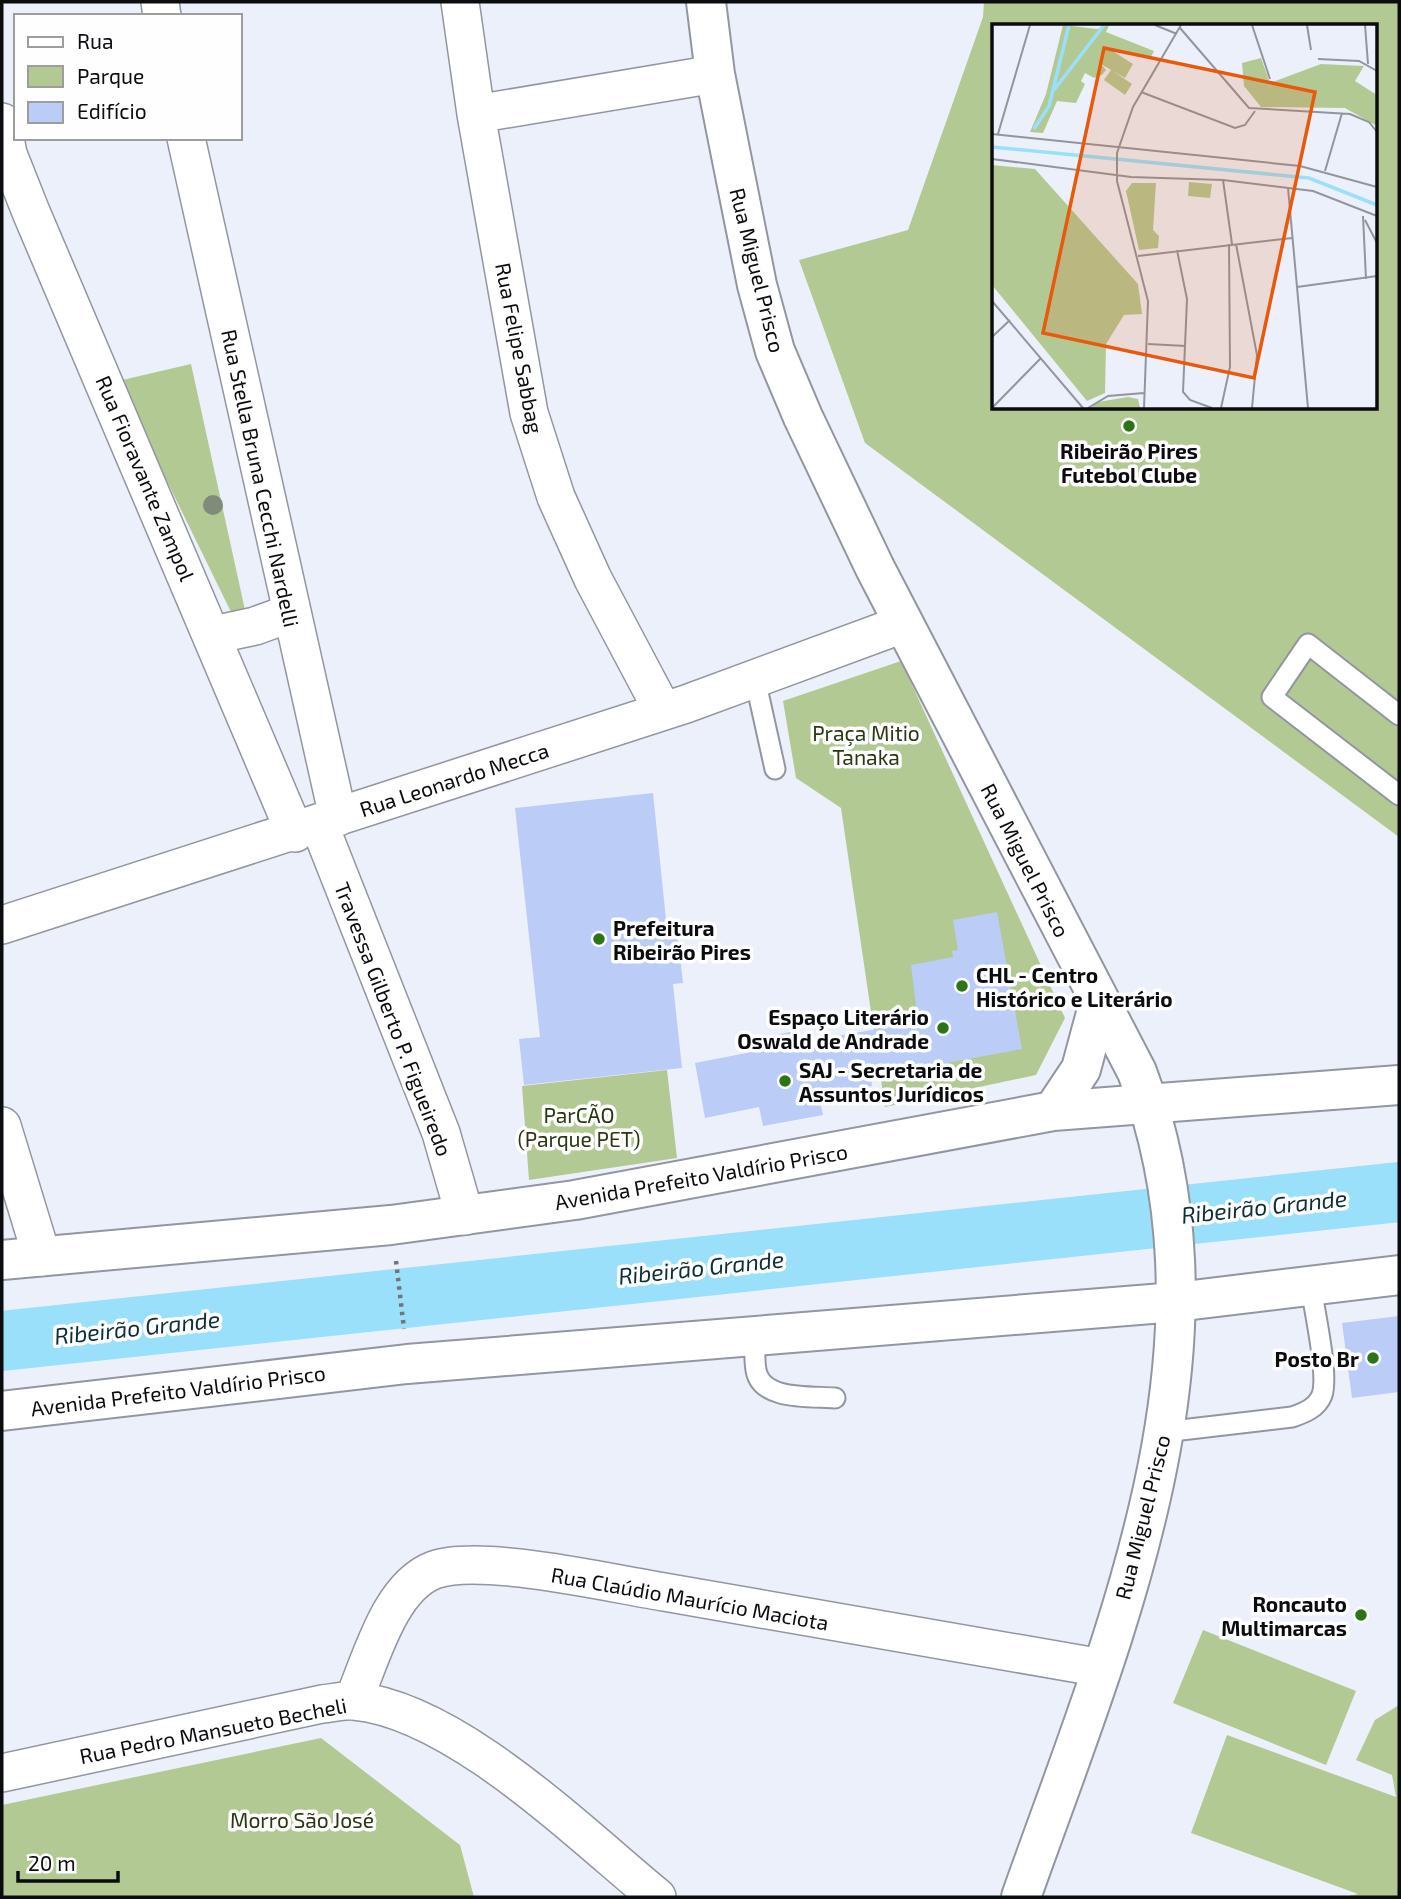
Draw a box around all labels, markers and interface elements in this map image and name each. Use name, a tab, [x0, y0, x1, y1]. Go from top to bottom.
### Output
legend	[14, 14, 242, 140]
inset map	[992, 24, 1376, 410]
text: Rua	[77, 28, 113, 53]
text: Parque	[77, 63, 144, 88]
text: Edifício	[77, 98, 147, 123]
street label: Rua Miguel Prisco	[725, 185, 791, 355]
street label: Rua Felipe Sabbag	[491, 260, 549, 436]
street label: Rua Stella Bruna Cecchi Nardelli	[217, 327, 305, 629]
street label: Rua Fioravante Zampol	[91, 372, 201, 585]
marker: Ribeirão Pires Futebol Clube	[1121, 418, 1137, 434]
place label: Ribeirão Pires Futebol Clube	[1060, 438, 1198, 487]
park label: Praça Mitio Tanaka	[812, 720, 920, 769]
street label: Rua Leonardo Mecca	[356, 737, 552, 821]
street label: Rua Miguel Prisco	[977, 779, 1075, 941]
street label: Travessa Gilberto P. Figueiredo	[330, 879, 458, 1159]
place label: Prefeitura Ribeirão Pires	[613, 915, 751, 964]
marker: Prefeitura Ribeirão Pires	[591, 931, 607, 947]
place label: CHL - Centro Histórico e Literário	[976, 962, 1173, 1011]
marker: CHL - Centro Histórico e Literário	[954, 978, 970, 994]
place label: Espaço Literário Oswald de Andrade	[737, 1004, 929, 1053]
marker: Espaço Literário Oswald de Andrade	[935, 1020, 951, 1036]
place label: SAJ - Secretaria de Assuntos Jurídicos	[799, 1057, 984, 1106]
marker: SAJ - Secretaria de Assuntos Jurídicos	[777, 1073, 793, 1089]
park label: ParCÃO (Parque PET)	[518, 1102, 640, 1151]
street label: Avenida Prefeito Valdírio Prisco	[553, 1138, 849, 1214]
water label: Ribeirão Grande	[1180, 1183, 1348, 1229]
water label: Ribeirão Grande	[617, 1244, 785, 1290]
water label: Ribeirão Grande	[53, 1304, 221, 1350]
place label: Posto Br	[1275, 1346, 1359, 1371]
marker: Posto Br	[1365, 1350, 1381, 1366]
street label: Avenida Prefeito Valdírio Prisco	[29, 1359, 327, 1421]
street label: Rua Miguel Prisco	[1109, 1432, 1175, 1602]
street label: Rua Claúdio Maurício Maciota	[549, 1561, 831, 1635]
place label: Roncauto Multimarcas	[1221, 1591, 1347, 1640]
marker: Roncauto Multimarcas	[1353, 1607, 1369, 1623]
street label: Rua Pedro Mansueto Becheli	[77, 1692, 349, 1768]
park label: Morro São José	[230, 1807, 374, 1832]
scale bar	[18, 1840, 117, 1884]
text: 20 m	[28, 1850, 76, 1875]

